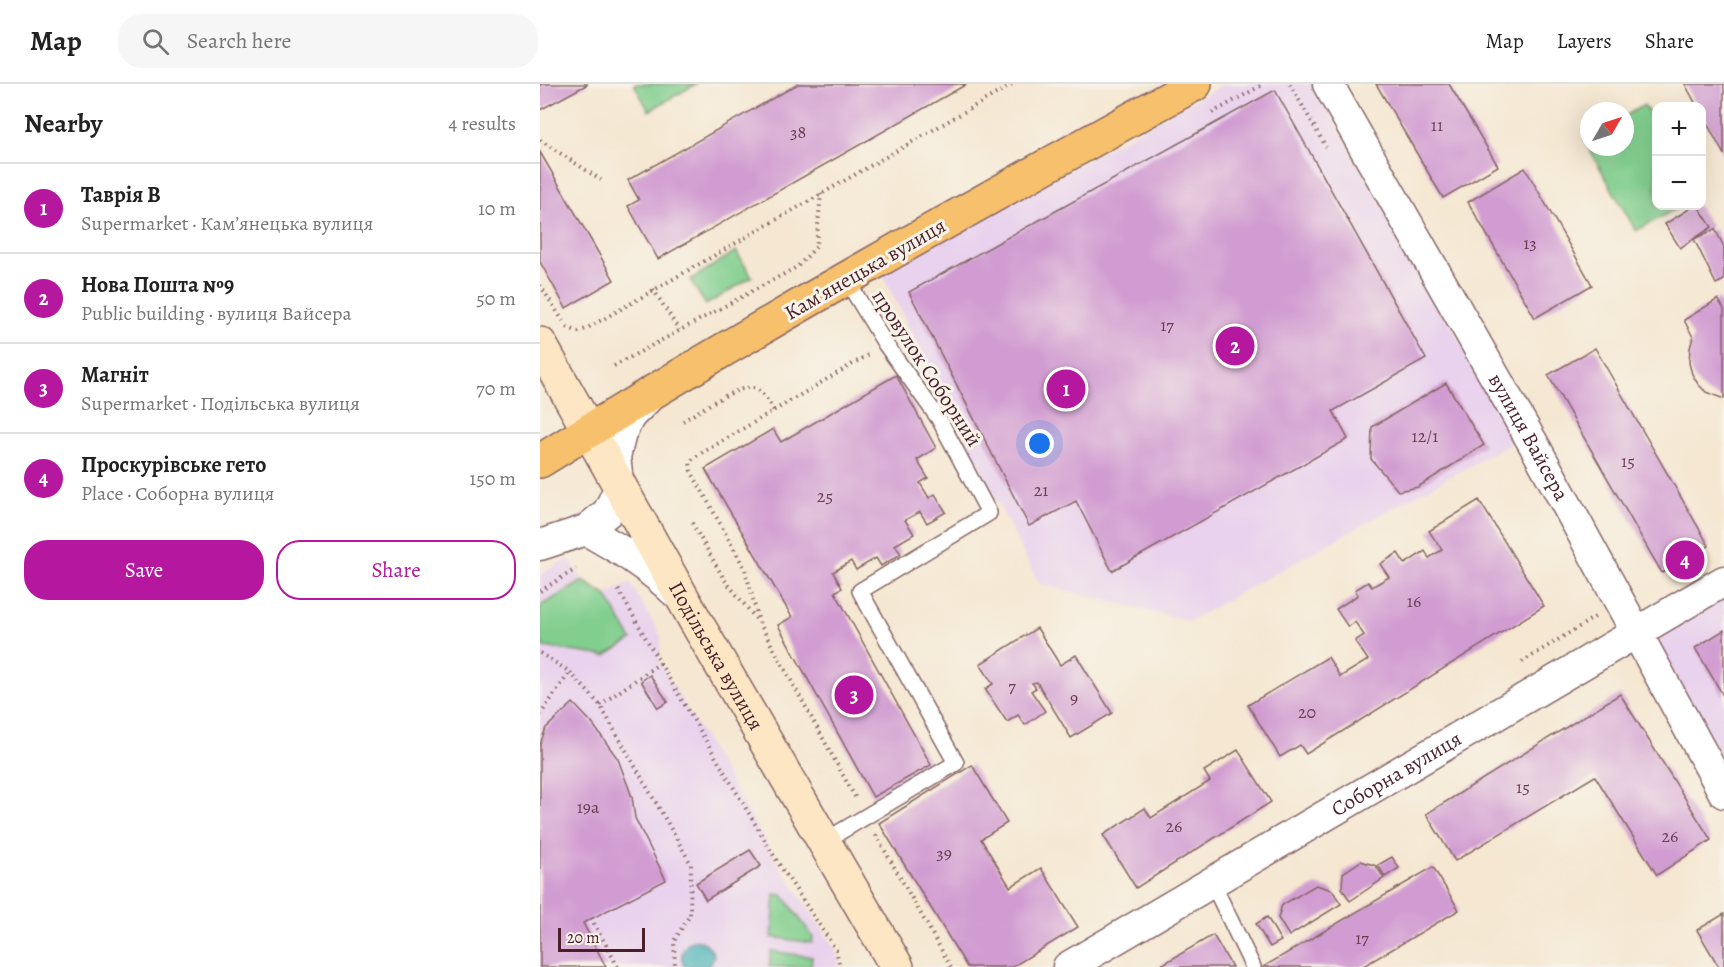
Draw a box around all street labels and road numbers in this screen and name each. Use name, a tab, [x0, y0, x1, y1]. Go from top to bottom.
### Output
street label: Камʼянецька вулиця	[779, 211, 951, 327]
street label: провулок Соборний	[866, 284, 988, 452]
street label: вулиця Вайсера	[1482, 368, 1576, 506]
street label: Подільська вулиця	[662, 576, 770, 735]
street label: Соборна вулиця	[1326, 725, 1467, 823]

